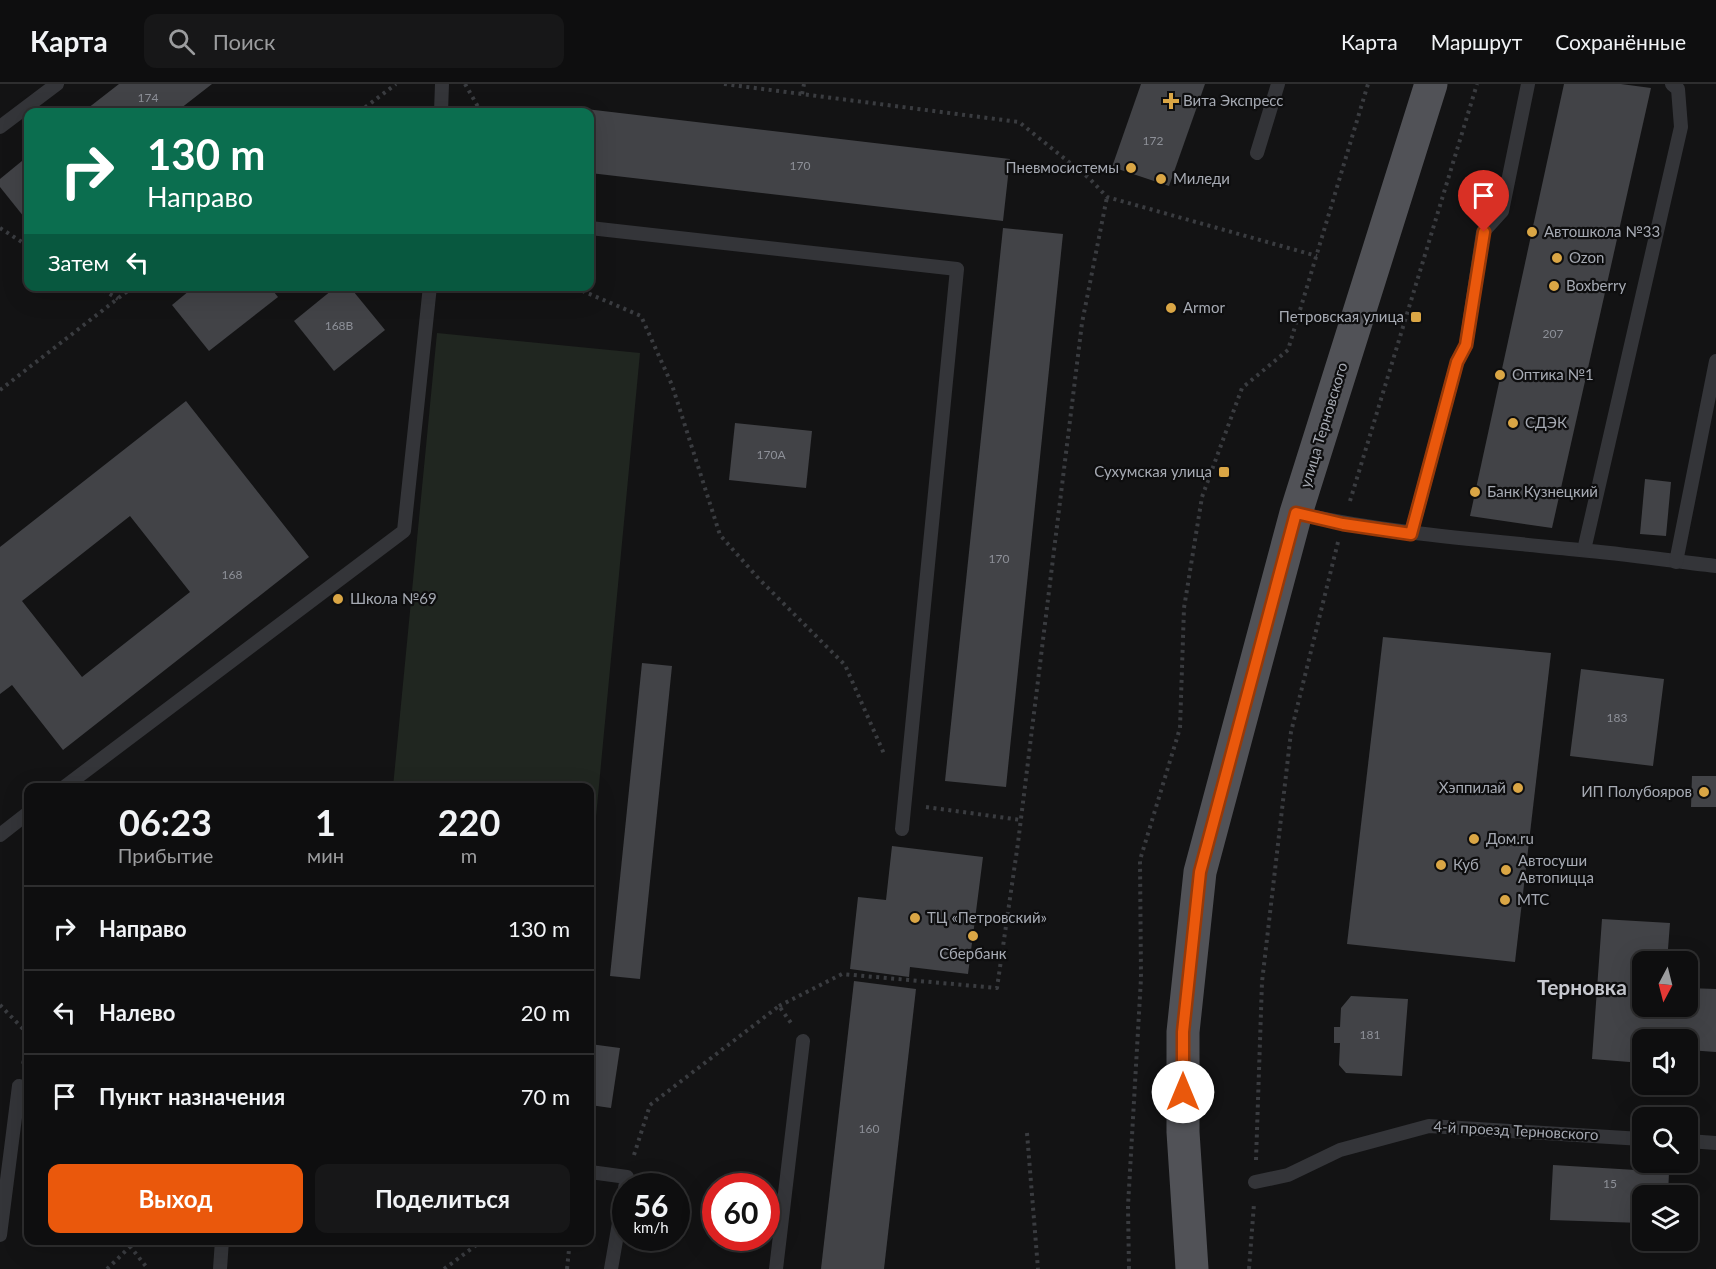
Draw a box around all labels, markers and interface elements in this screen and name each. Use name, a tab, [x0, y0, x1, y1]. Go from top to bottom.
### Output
search box	[144, 14, 564, 68]
text: Карта	[30, 24, 108, 58]
icon: search	[165, 25, 198, 58]
text: Поиск	[213, 28, 276, 55]
text: Карта	[1341, 29, 1398, 54]
text: Маршрут	[1431, 29, 1522, 54]
text: Сохранённые	[1555, 29, 1686, 54]
house number: 174	[138, 90, 158, 105]
place label: Вита Экспресс	[1183, 91, 1284, 109]
marker: Вита Экспресс	[1164, 94, 1178, 108]
text: 130 m	[147, 129, 265, 179]
icon: right	[48, 132, 126, 210]
house number: 172	[1143, 133, 1163, 148]
house number: 170	[790, 158, 810, 173]
place label: Пневмосистемы	[1006, 158, 1119, 176]
marker: Пневмосистемы	[1124, 161, 1138, 175]
place label: Миледи	[1173, 169, 1230, 187]
pin	[1458, 170, 1509, 232]
marker: Миледи	[1154, 172, 1168, 186]
icon: arrive	[1467, 179, 1500, 212]
text: Направо	[147, 180, 253, 213]
place label: Автошкола №33	[1544, 222, 1660, 240]
marker: Автошкола №33	[1525, 225, 1539, 239]
icon: left	[121, 246, 154, 279]
place label: Ozon	[1569, 248, 1604, 266]
text: Затем	[48, 249, 109, 276]
marker: Ozon	[1550, 251, 1564, 265]
place label: Boxberry	[1566, 276, 1626, 294]
marker: Boxberry	[1547, 279, 1561, 293]
place label: Armor	[1183, 298, 1225, 316]
marker: Armor	[1164, 301, 1178, 315]
place label: Петровская улица	[1279, 307, 1404, 325]
marker: Петровская улица	[1409, 310, 1423, 324]
house number: 168В	[325, 318, 354, 333]
house number: 207	[1543, 326, 1563, 341]
street label: улица Терновского	[1295, 360, 1351, 490]
place label: Оптика №1	[1512, 365, 1594, 383]
marker: Оптика №1	[1493, 368, 1507, 382]
place label: СДЭК	[1525, 413, 1567, 431]
marker: СДЭК	[1506, 416, 1520, 430]
house number: 170А	[757, 447, 786, 462]
place label: Сухумская улица	[1094, 462, 1212, 480]
marker: Сухумская улица	[1217, 465, 1231, 479]
place label: Банк Кузнецкий	[1487, 482, 1598, 500]
marker: Банк Кузнецкий	[1468, 485, 1482, 499]
house number: 170	[989, 551, 1009, 566]
house number: 168	[222, 567, 242, 582]
place label: Школа №69	[350, 589, 437, 607]
marker: Школа №69	[331, 592, 345, 606]
house number: 183	[1607, 710, 1627, 725]
place label: Хэппилай	[1439, 778, 1506, 796]
marker: Хэппилай	[1511, 781, 1525, 795]
place label: ИП Полубояров	[1581, 782, 1692, 800]
marker: ИП Полубояров	[1697, 785, 1711, 799]
text: 06:23	[119, 800, 212, 844]
text: 1	[315, 800, 336, 844]
text: 220	[438, 800, 500, 844]
place label: Дом.ru	[1486, 829, 1534, 847]
marker: Дом.ru	[1467, 832, 1481, 846]
text: Прибытие	[118, 843, 213, 867]
text: мин	[307, 843, 344, 867]
text: m	[461, 843, 477, 867]
place label: Автосуши Автопицца	[1518, 851, 1594, 886]
place label: Куб	[1453, 855, 1479, 873]
marker: Куб	[1434, 858, 1448, 872]
marker: Автосуши Автопицца	[1499, 863, 1513, 877]
place label: МТС	[1517, 890, 1549, 908]
marker: МТС	[1498, 893, 1512, 907]
place label: ТЦ «Петровский»	[927, 908, 1047, 926]
marker: ТЦ «Петровский»	[908, 911, 922, 925]
icon: right	[48, 912, 81, 945]
text: Направо	[99, 915, 187, 942]
text: 130 m	[508, 915, 570, 942]
marker: Сбербанк	[966, 929, 980, 943]
place label: Сбербанк	[939, 944, 1007, 962]
north arrow	[1632, 951, 1698, 1017]
map controls	[1632, 951, 1698, 1251]
district label: Терновка	[1537, 974, 1627, 999]
icon: left	[48, 996, 81, 1029]
text: Налево	[99, 999, 175, 1026]
text: 20 m	[521, 999, 570, 1026]
house number: 181	[1360, 1027, 1380, 1042]
button: sound	[1632, 1029, 1698, 1095]
position arrow	[1151, 1060, 1215, 1124]
icon: arrive	[48, 1080, 81, 1113]
text: Пункт назначения	[99, 1083, 285, 1110]
text: 70 m	[521, 1083, 570, 1110]
button: search	[1632, 1107, 1698, 1173]
street label: 4-й проезд Терновского	[1433, 1117, 1599, 1143]
house number: 160	[859, 1121, 879, 1136]
button: Выход	[48, 1164, 303, 1233]
button: Поделиться	[315, 1164, 570, 1233]
speed limit sign: 60	[702, 1173, 780, 1251]
house number: 15	[1603, 1176, 1617, 1191]
button: layers	[1632, 1185, 1698, 1251]
text: 56	[634, 1187, 668, 1223]
text: km/h	[633, 1218, 669, 1236]

